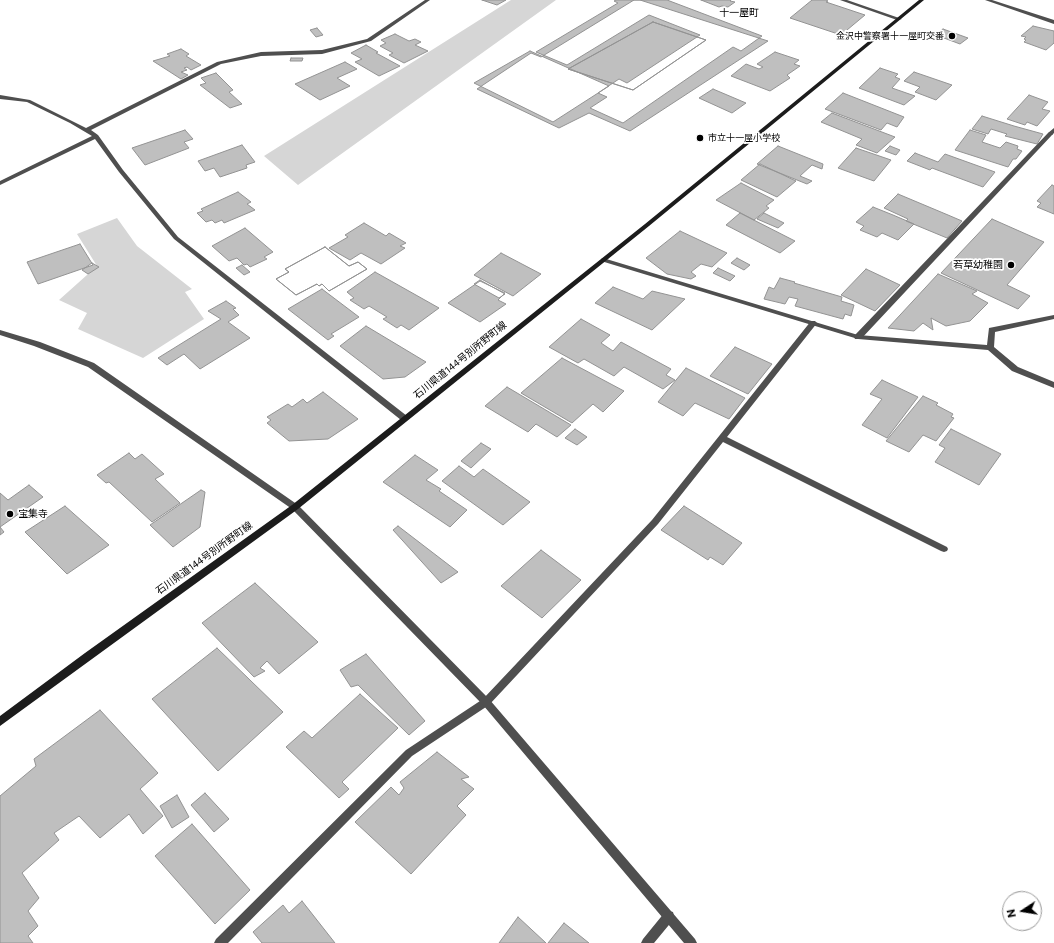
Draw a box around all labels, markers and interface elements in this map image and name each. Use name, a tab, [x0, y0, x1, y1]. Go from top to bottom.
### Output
district label: 十一屋町	[719, 7, 759, 19]
place label: 金沢中警察署十一屋町交番	[836, 31, 944, 41]
marker: 金沢中警察署十一屋町交番	[947, 31, 957, 41]
marker: 市立十一屋小学校	[695, 133, 705, 143]
place label: 市立十一屋小学校	[708, 133, 780, 143]
place label: 若草幼稚園	[953, 259, 1003, 271]
marker: 若草幼稚園	[1006, 260, 1016, 270]
street label: 石川県道144号別所野町線	[411, 319, 509, 401]
place label: 宝集寺	[18, 508, 48, 520]
marker: 宝集寺	[5, 509, 15, 519]
street label: 石川県道144号別所野町線	[153, 519, 255, 597]
north arrow	[1002, 891, 1042, 931]
text: N	[1004, 908, 1018, 919]

